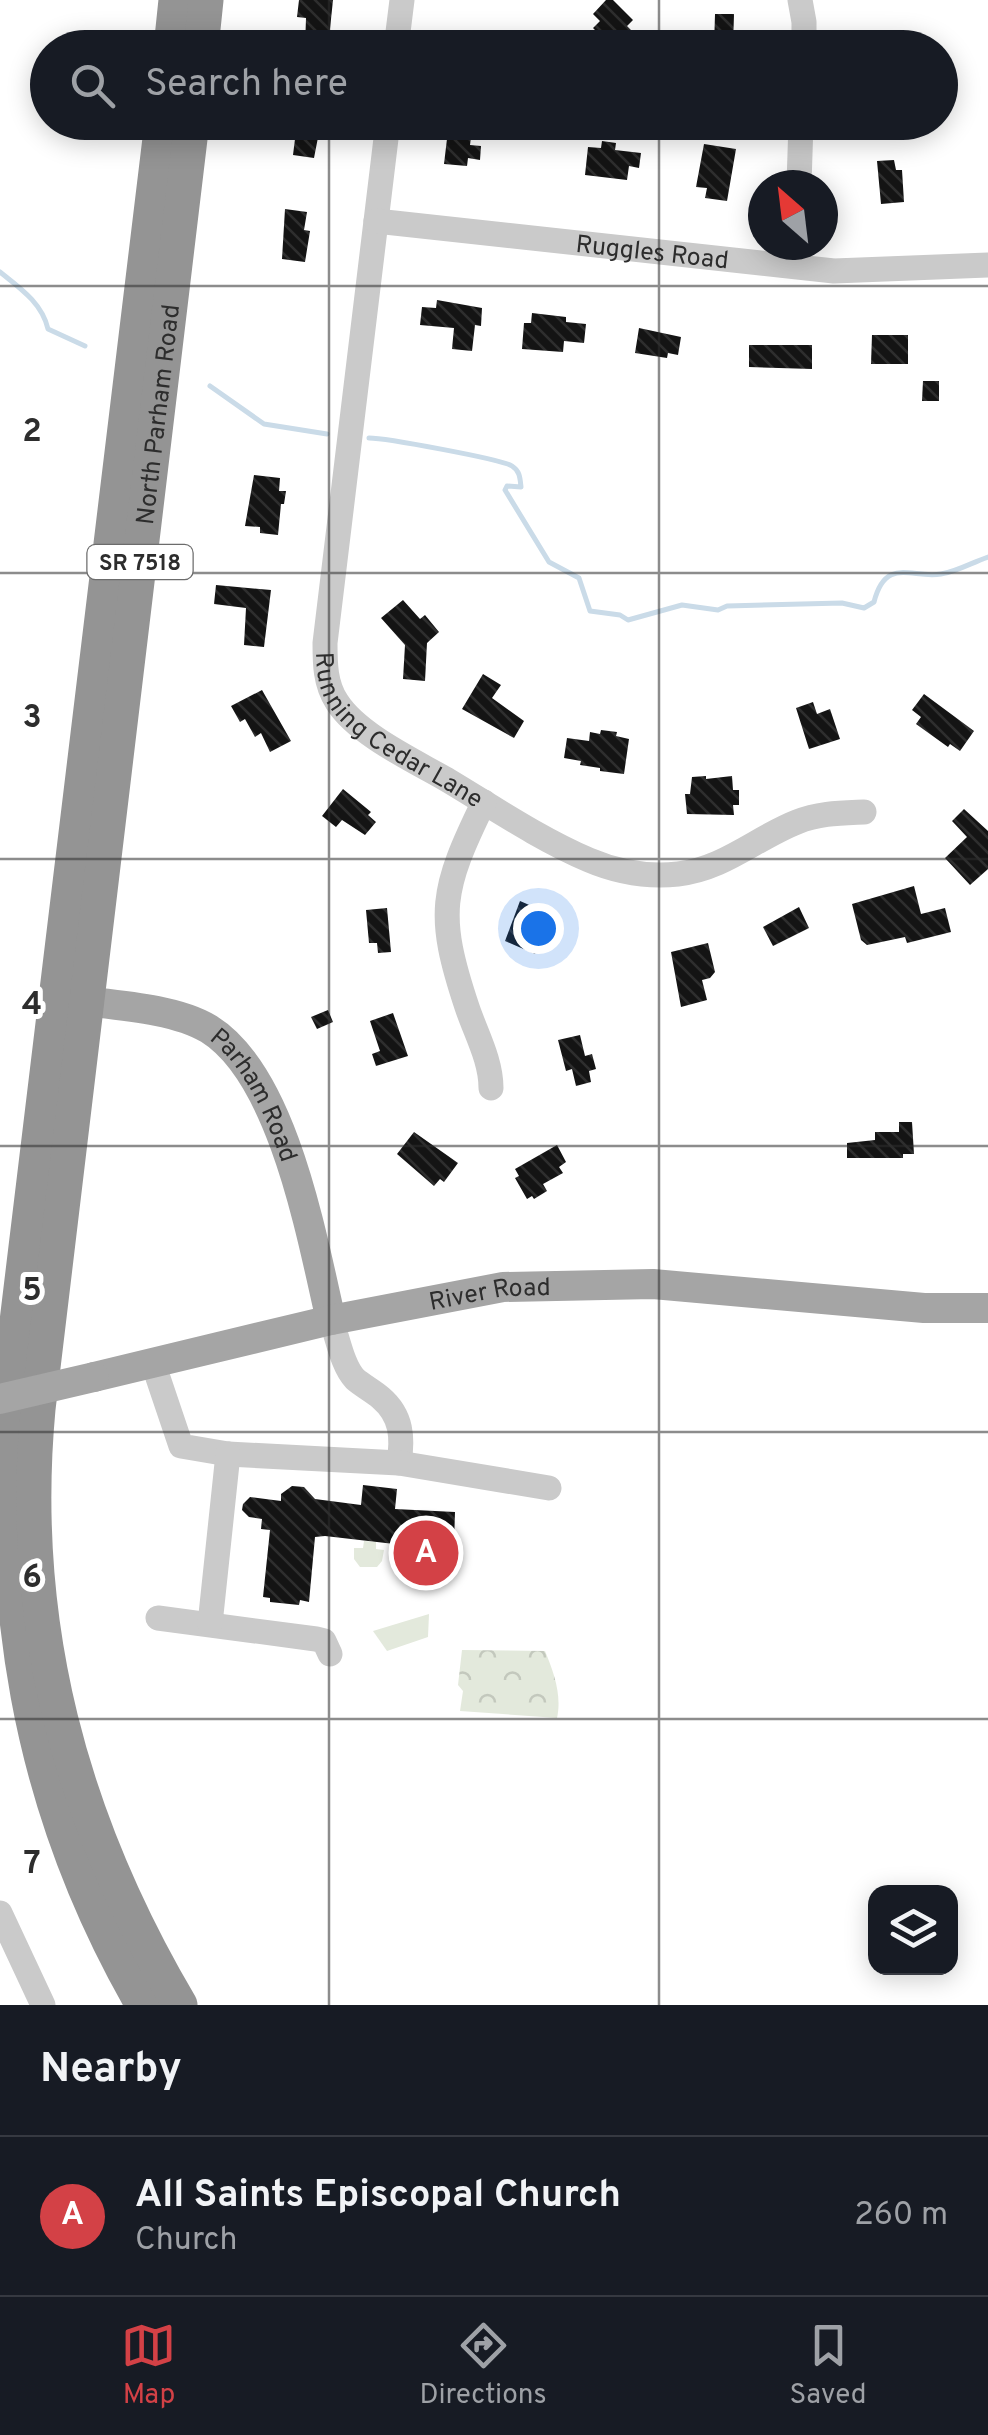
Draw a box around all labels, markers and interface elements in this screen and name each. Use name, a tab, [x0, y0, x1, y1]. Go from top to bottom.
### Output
search box	[30, 30, 958, 140]
icon: search	[65, 58, 120, 113]
text: Search here	[145, 61, 348, 110]
north arrow	[748, 170, 838, 260]
street label: Ruggles Road	[574, 230, 730, 278]
street label: North Parham Road	[131, 303, 189, 527]
text: 2	[22, 413, 42, 453]
road number: SR 7518	[88, 545, 192, 579]
street label: Running Cedar Lane	[306, 651, 488, 817]
text: 3	[22, 699, 42, 739]
your location	[513, 903, 564, 954]
text: 4	[22, 986, 42, 1026]
street label: Parham Road	[202, 1022, 303, 1167]
text: 5	[22, 1272, 42, 1312]
street label: River Road	[427, 1273, 551, 1320]
pin: A	[394, 1516, 458, 1590]
text: 6	[22, 1559, 42, 1599]
text: 7	[23, 1845, 41, 1885]
map controls	[868, 1885, 958, 1975]
button: layers	[868, 1885, 958, 1975]
text: Nearby	[40, 2044, 182, 2097]
text: All Saints Episcopal Church	[135, 2172, 621, 2221]
text: A	[61, 2196, 84, 2236]
text: 260 m	[854, 2196, 948, 2236]
text: Church	[135, 2221, 238, 2261]
tab: Map	[121, 2318, 176, 2414]
tab: Directions	[419, 2318, 547, 2414]
tab: Saved	[790, 2318, 867, 2414]

